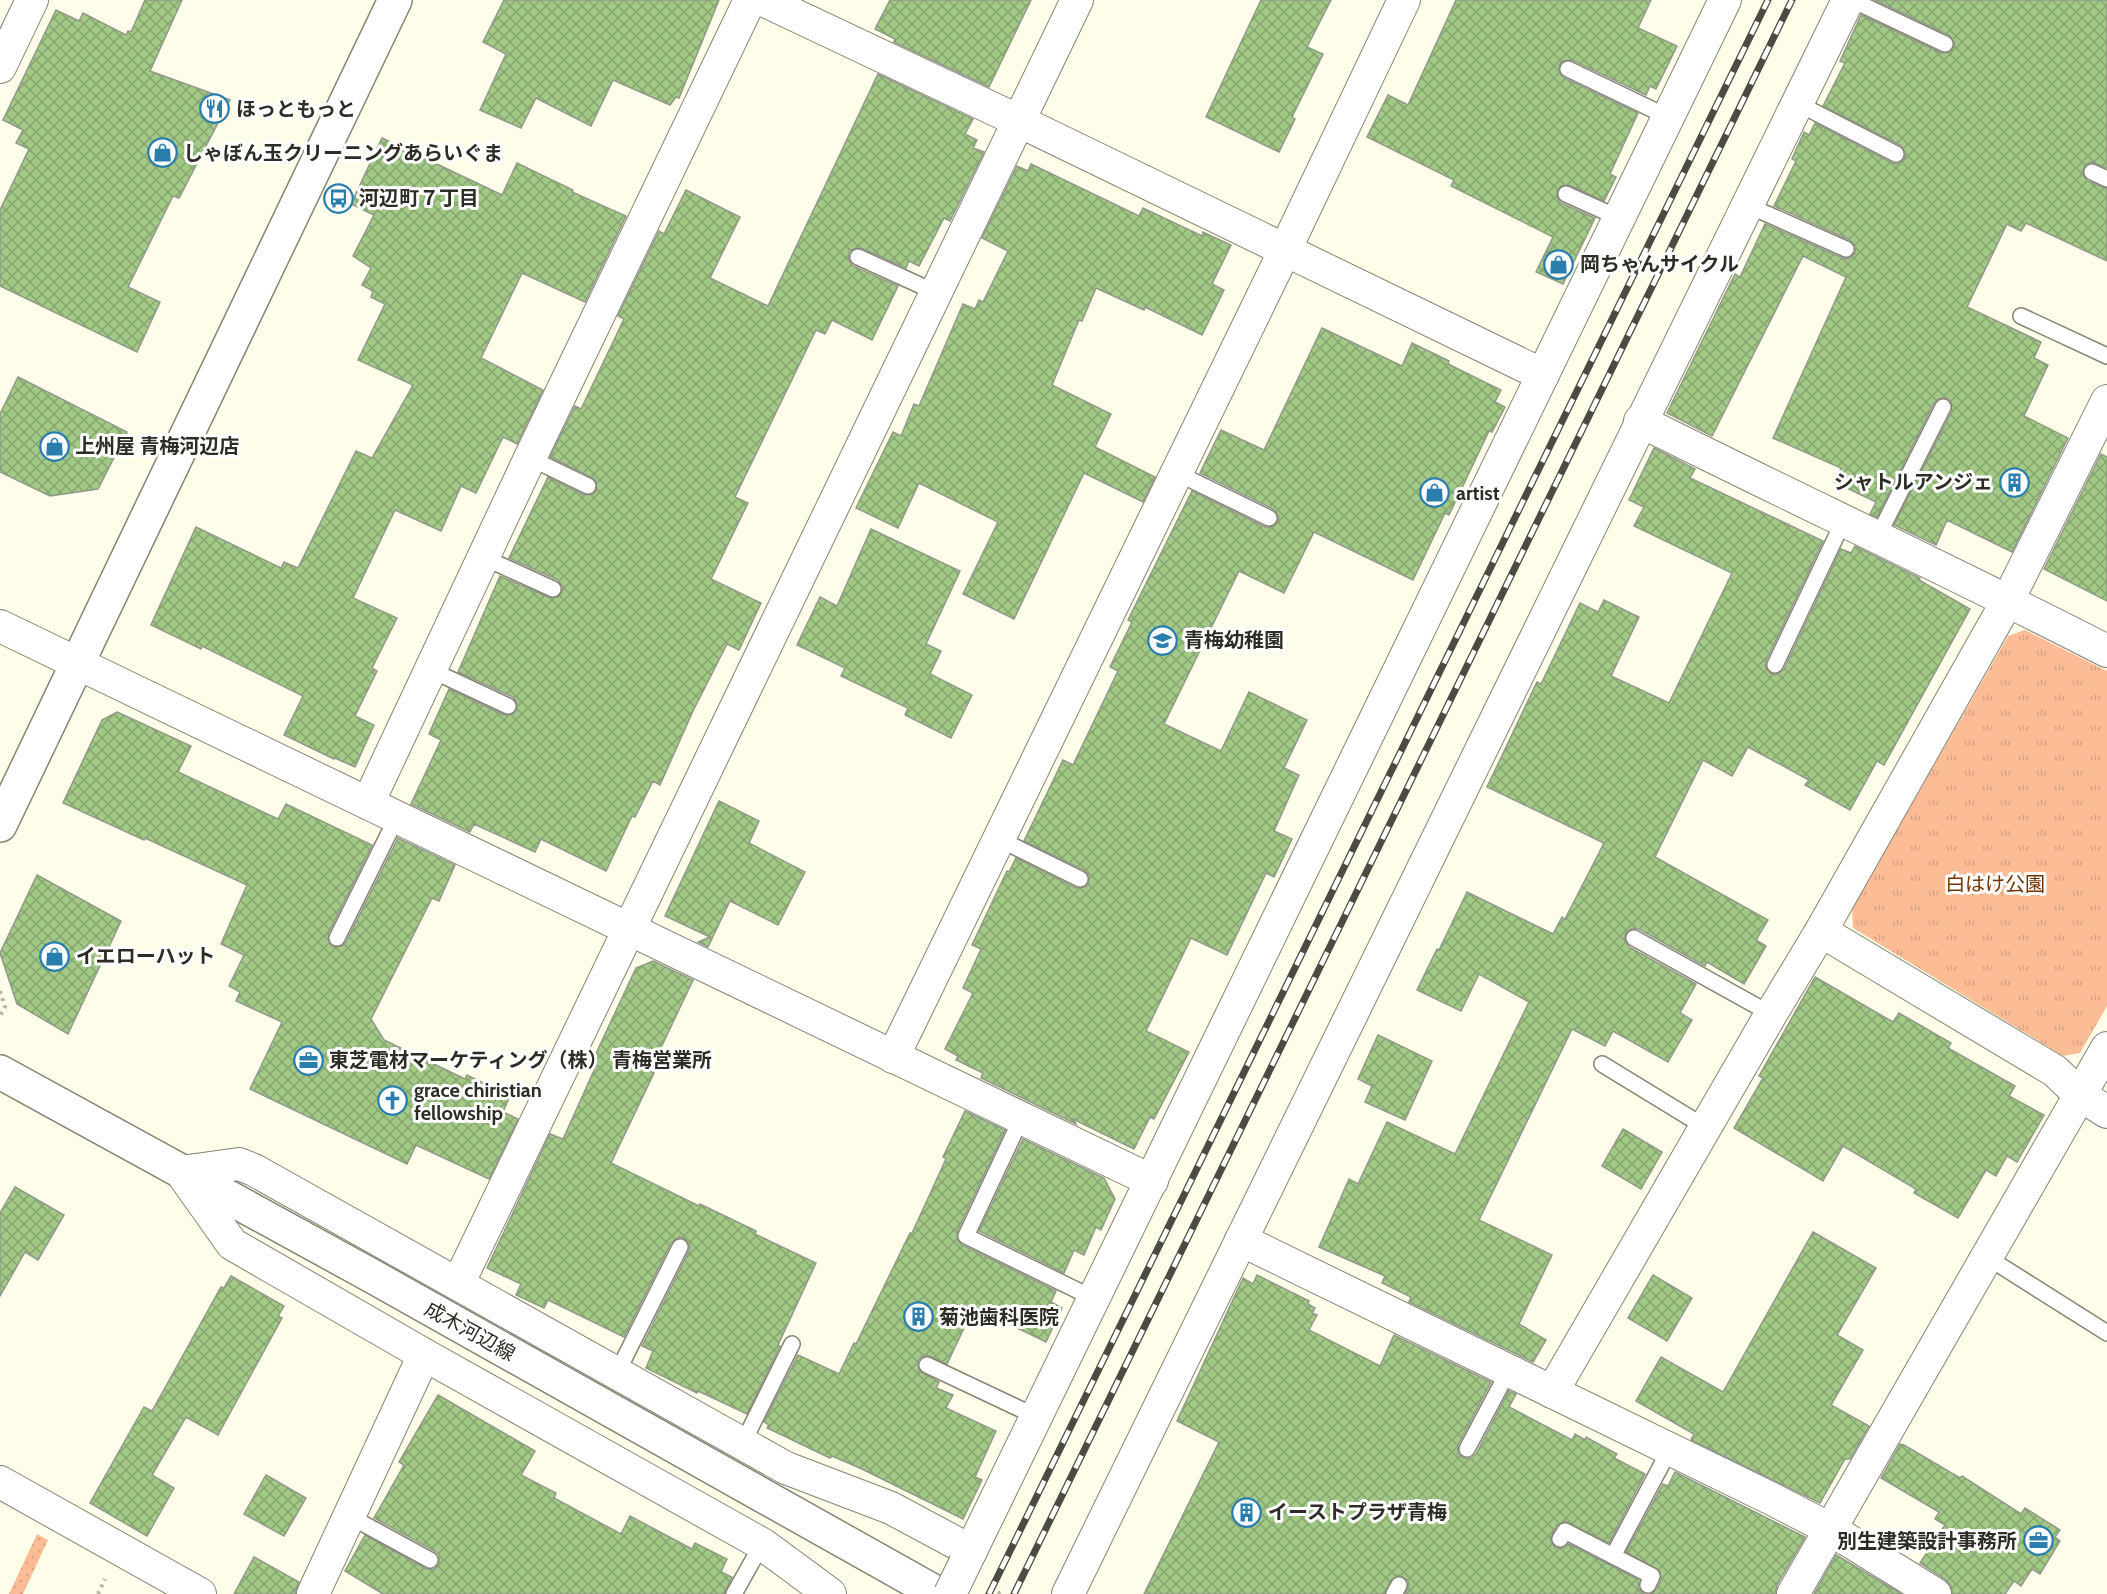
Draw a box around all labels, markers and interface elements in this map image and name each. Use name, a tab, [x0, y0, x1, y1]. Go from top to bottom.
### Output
restaurant icon: ほっともっと	[199, 93, 231, 125]
place label: ほっともっと	[236, 97, 356, 121]
shop icon: しゃぼん玉クリーニングあらいぐま	[146, 137, 178, 169]
place label: しゃぼん玉クリーニングあらいぐま	[183, 141, 503, 165]
bus stop icon: 河辺町７丁目	[322, 182, 354, 214]
place label: 河辺町７丁目	[359, 186, 479, 210]
shop icon: 岡ちゃんサイクル	[1543, 248, 1575, 280]
place label: 岡ちゃんサイクル	[1580, 252, 1739, 276]
shop icon: 上州屋 青梅河辺店	[38, 430, 70, 462]
place label: 上州屋 青梅河辺店	[75, 434, 240, 458]
building icon: シャトルアンジェ	[1998, 466, 2030, 498]
place label: シャトルアンジェ	[1834, 470, 1993, 494]
shop icon: artist	[1419, 477, 1451, 509]
place label: artist	[1456, 481, 1500, 505]
school or university icon: 青梅幼稚園	[1147, 624, 1179, 656]
place label: 青梅幼稚園	[1184, 628, 1284, 652]
park label: 白はけ公園	[1945, 872, 2045, 896]
shop icon: イエローハット	[39, 940, 71, 972]
place label: イエローハット	[76, 944, 215, 968]
office icon: 東芝電材マーケティング（株） 青梅営業所	[292, 1044, 324, 1076]
place label: 東芝電材マーケティング（株） 青梅営業所	[329, 1048, 712, 1072]
place label: grace chiristian fellowship	[414, 1078, 542, 1125]
church icon: grace chiristian fellowship	[377, 1085, 409, 1117]
street label: 成木河辺線	[420, 1296, 520, 1366]
building icon: 菊池歯科医院	[902, 1301, 934, 1333]
place label: 菊池歯科医院	[939, 1305, 1059, 1329]
building icon: イーストプラザ青梅	[1231, 1496, 1263, 1528]
place label: イーストプラザ青梅	[1268, 1500, 1447, 1524]
office icon: 別生建築設計事務所	[2022, 1525, 2054, 1557]
place label: 別生建築設計事務所	[1837, 1529, 2017, 1553]

